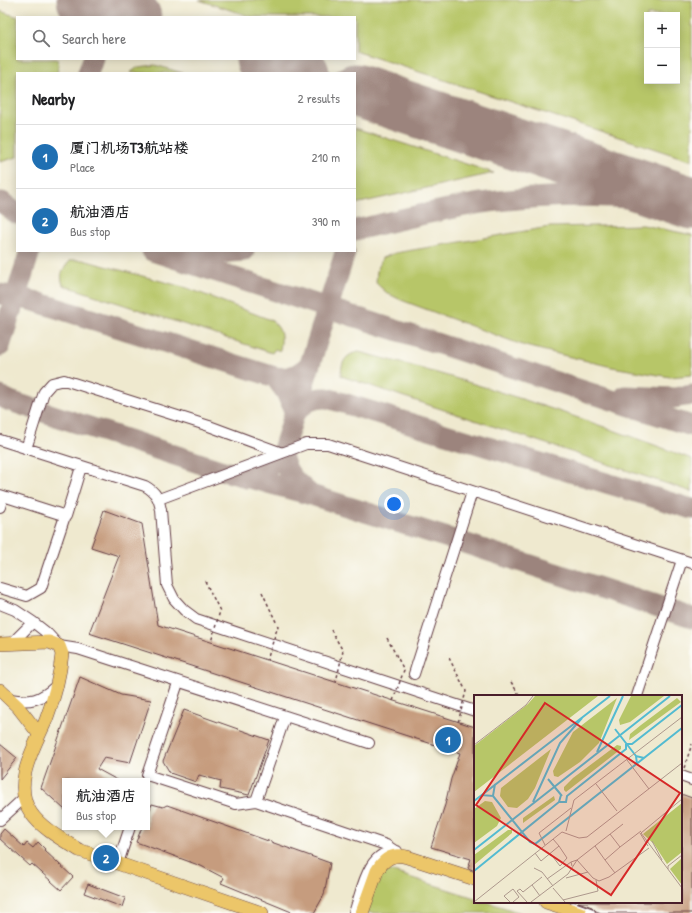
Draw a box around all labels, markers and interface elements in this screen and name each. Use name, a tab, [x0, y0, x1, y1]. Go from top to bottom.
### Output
map controls	[644, 12, 680, 84]
button: +	[644, 12, 680, 48]
search box	[16, 16, 356, 60]
icon: search	[30, 27, 52, 49]
text: Search here	[62, 28, 126, 49]
button: −	[644, 48, 680, 84]
text: Nearby	[32, 87, 75, 110]
text: 2 results	[298, 89, 340, 107]
text: 厦门机场T3航站楼	[70, 137, 189, 158]
text: 1	[43, 148, 47, 166]
text: 210 m	[312, 148, 340, 166]
text: Place	[70, 158, 95, 176]
text: 航油酒店	[70, 201, 130, 222]
text: 2	[42, 212, 48, 230]
text: 390 m	[312, 212, 340, 230]
text: Bus stop	[70, 222, 110, 240]
your location	[384, 494, 404, 514]
inset map	[474, 695, 682, 903]
pin: 1	[435, 725, 461, 755]
popup	[62, 778, 150, 830]
text: 航油酒店	[76, 785, 136, 806]
text: Bus stop	[76, 806, 116, 824]
pin: 2	[93, 843, 119, 873]

